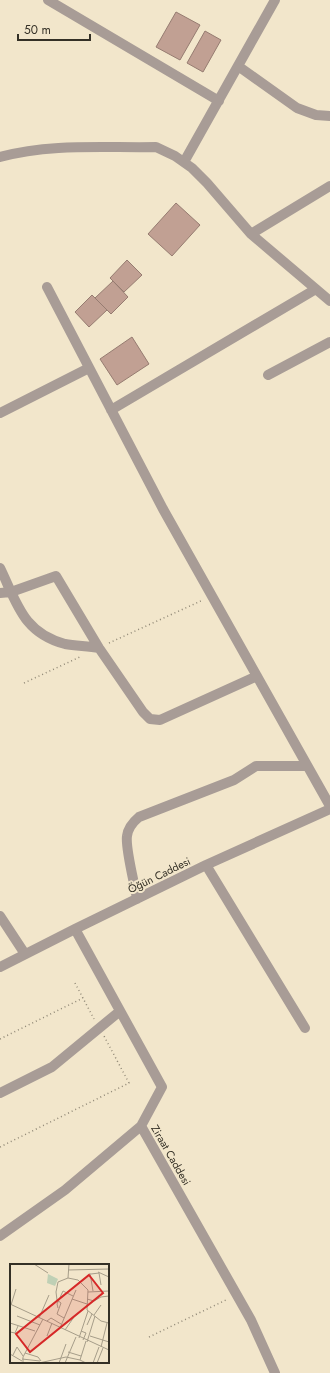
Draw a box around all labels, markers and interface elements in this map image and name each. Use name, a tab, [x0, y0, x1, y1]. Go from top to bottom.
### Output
scale bar	[18, 16, 90, 42]
text: 50 m	[24, 21, 51, 39]
street label: Öğün Caddesi	[125, 853, 193, 897]
street label: Ziraat Caddesi	[147, 1122, 195, 1188]
inset map	[10, 1264, 109, 1363]

